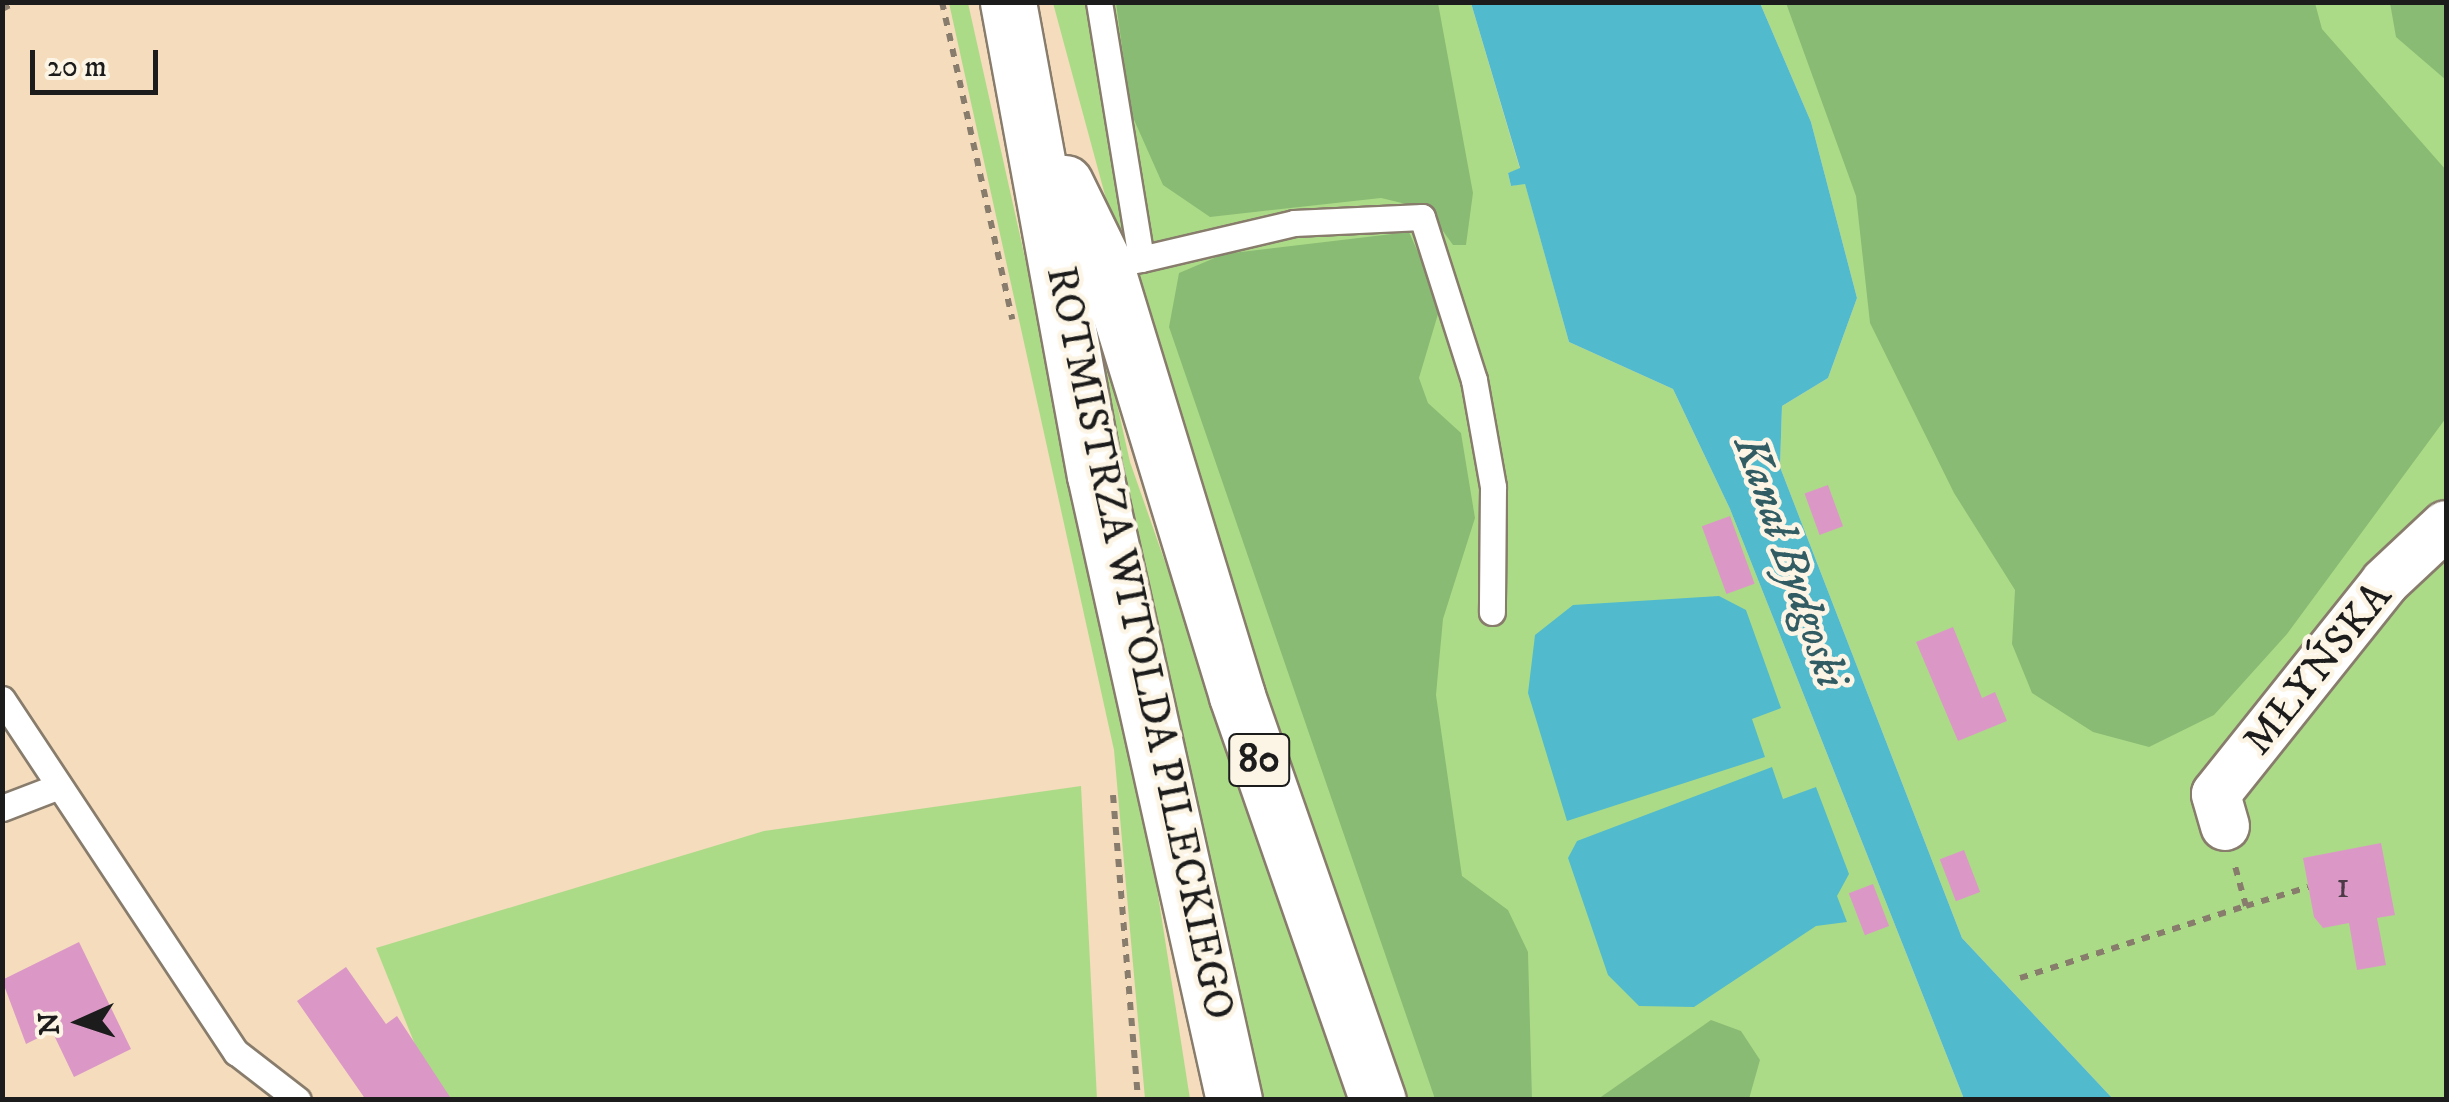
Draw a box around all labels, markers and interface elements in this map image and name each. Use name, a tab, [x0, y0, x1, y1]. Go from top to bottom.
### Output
scale bar	[35, 30, 162, 92]
text: 20 m	[47, 49, 107, 86]
street label: ROTMISTRZA WITOLDA PILECKIEGO	[1034, 262, 1244, 1024]
water label: Kanał Bydgoski	[1721, 429, 1857, 695]
street label: MŁYŃSKA	[2233, 573, 2403, 765]
road number: 80	[1226, 725, 1292, 795]
house number: 1	[2336, 864, 2350, 910]
north arrow	[30, 972, 130, 1072]
text: N	[31, 1011, 68, 1036]

